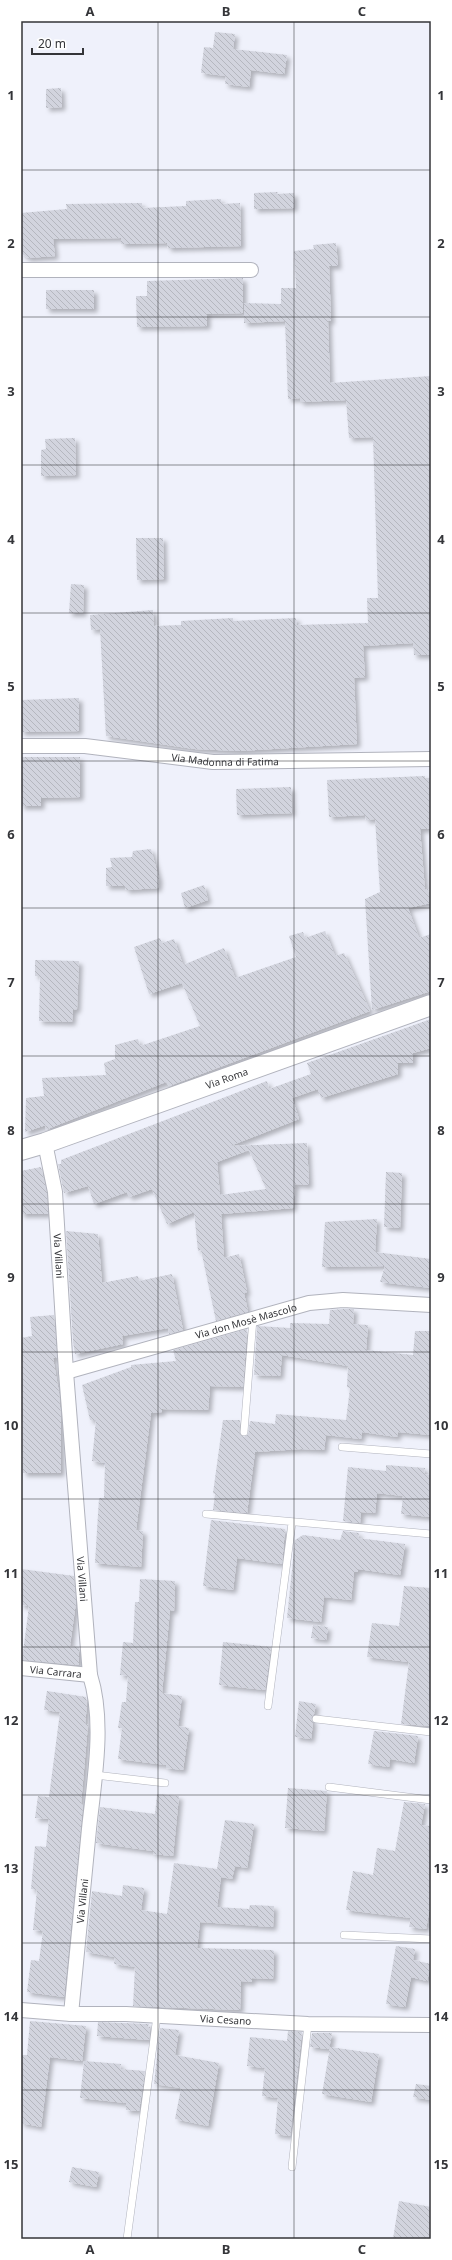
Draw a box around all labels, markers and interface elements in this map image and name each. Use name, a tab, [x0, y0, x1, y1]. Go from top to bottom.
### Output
text: A	[86, 2, 95, 20]
text: B	[222, 2, 230, 20]
text: C	[358, 2, 366, 20]
scale bar	[32, 30, 83, 56]
text: 20 m	[38, 35, 66, 52]
text: 1	[7, 86, 15, 104]
text: 1	[437, 86, 445, 104]
text: 2	[7, 234, 15, 252]
text: 2	[437, 234, 445, 252]
text: 3	[7, 382, 15, 400]
text: 3	[437, 382, 445, 400]
text: 4	[7, 530, 15, 548]
text: 4	[437, 530, 445, 548]
text: 5	[7, 677, 15, 695]
text: 5	[437, 677, 445, 695]
street label: Via Madonna di Fatima	[171, 750, 279, 769]
text: 6	[7, 825, 15, 843]
text: 6	[437, 825, 445, 843]
text: 7	[7, 973, 15, 991]
text: 7	[437, 973, 445, 991]
street label: Via Roma	[204, 1064, 250, 1092]
text: 8	[7, 1121, 15, 1139]
text: 8	[437, 1121, 445, 1139]
street label: Via Villani	[51, 1233, 67, 1279]
text: 9	[7, 1268, 15, 1286]
text: 9	[437, 1268, 445, 1286]
street label: Via don Mosè Mascolo	[193, 1300, 298, 1342]
text: 10	[4, 1416, 18, 1434]
text: 10	[434, 1416, 448, 1434]
street label: Via Villani	[74, 1556, 91, 1602]
text: 11	[4, 1564, 18, 1582]
text: 11	[434, 1564, 448, 1582]
street label: Via Carrara	[29, 1662, 82, 1681]
text: 12	[4, 1711, 18, 1729]
text: 12	[434, 1711, 448, 1729]
text: 13	[4, 1859, 18, 1877]
text: 13	[434, 1859, 448, 1877]
street label: Via Villani	[73, 1878, 91, 1924]
text: 14	[4, 2007, 19, 2025]
text: 14	[434, 2007, 449, 2025]
street label: Via Cesano	[200, 2011, 252, 2028]
text: 15	[4, 2155, 18, 2173]
text: 15	[434, 2155, 448, 2173]
text: A	[86, 2240, 95, 2258]
text: B	[222, 2240, 230, 2258]
text: C	[358, 2240, 366, 2258]

